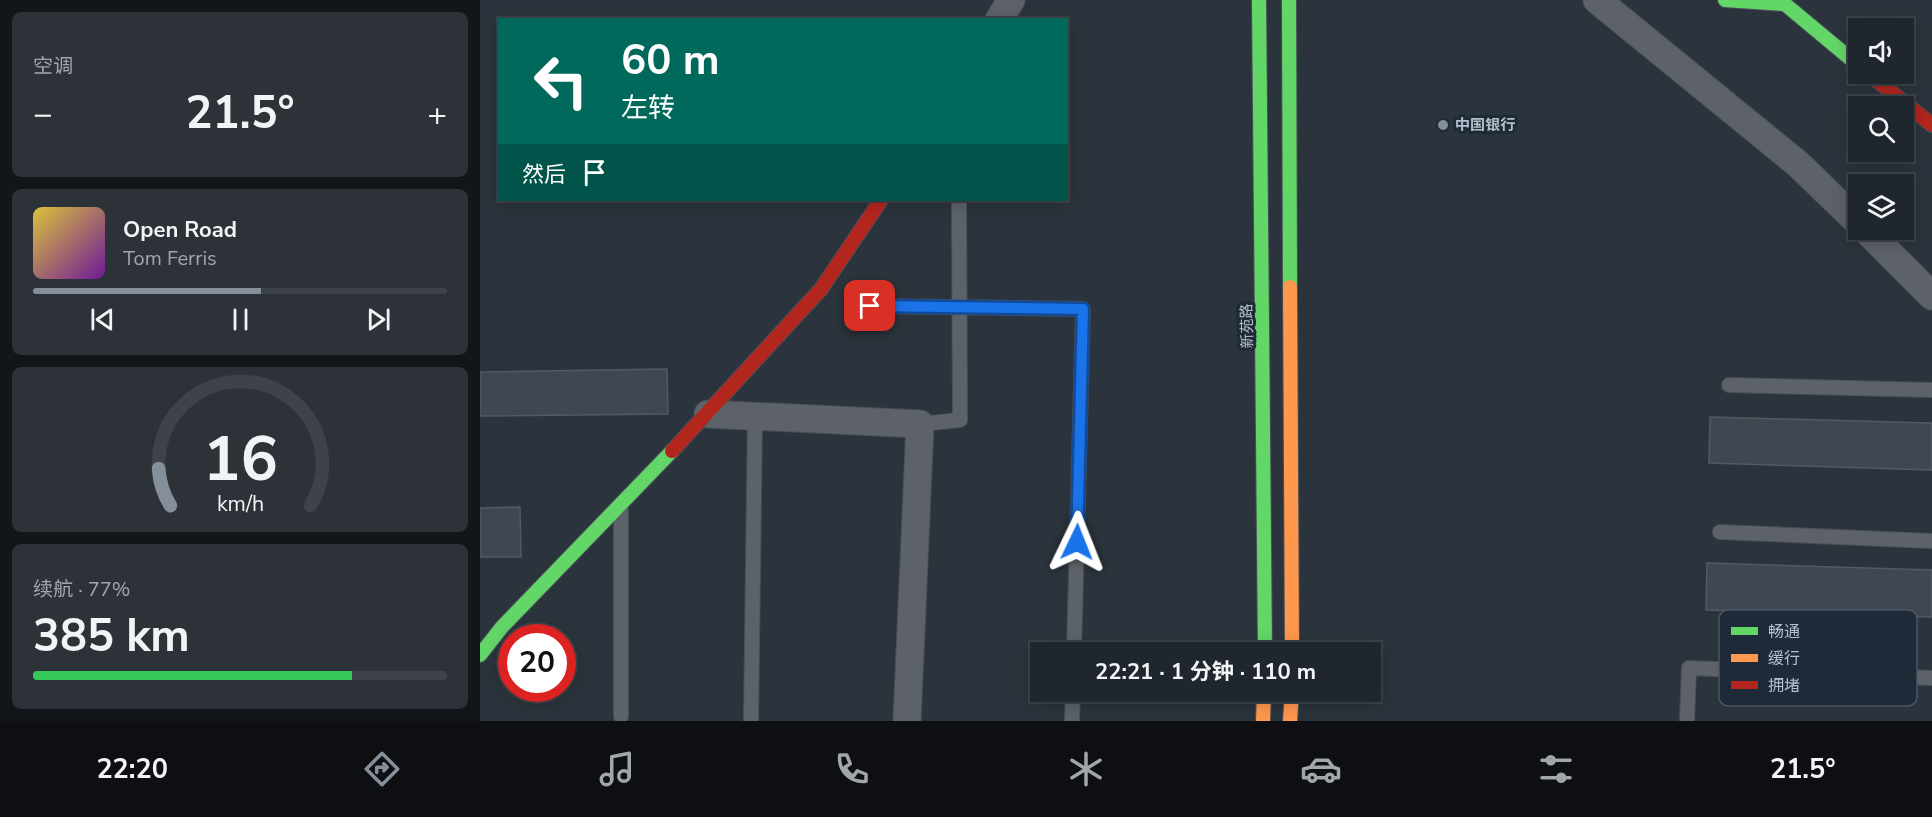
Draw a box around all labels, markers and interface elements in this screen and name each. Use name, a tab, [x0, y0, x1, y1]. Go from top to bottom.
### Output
map controls	[1848, 18, 1914, 240]
button: sound	[1848, 18, 1914, 84]
text: 60 m	[621, 32, 720, 89]
icon: left	[522, 42, 600, 120]
text: 空调	[33, 53, 73, 80]
text: 21.5°	[185, 83, 295, 144]
text: 左转	[621, 90, 675, 127]
text: −	[33, 92, 53, 137]
text: +	[427, 92, 447, 137]
button: search	[1848, 96, 1914, 162]
place label: 中国银行	[1455, 115, 1515, 135]
marker: 中国银行	[1436, 118, 1450, 132]
icon: arrive	[578, 156, 611, 189]
text: 然后	[522, 160, 566, 190]
button: layers	[1848, 174, 1914, 240]
text: Open Road	[123, 215, 237, 245]
text: Tom Ferris	[123, 245, 217, 272]
pin	[844, 280, 895, 331]
icon: arrive	[853, 289, 886, 322]
icon: previous	[86, 303, 119, 336]
icon: pause	[224, 303, 257, 336]
icon: next	[362, 303, 395, 336]
street label: 新苑路	[1237, 303, 1257, 349]
text: 16	[203, 417, 277, 502]
text: km/h	[216, 490, 264, 520]
position arrow	[1045, 510, 1109, 574]
text: 续航 · 77%	[33, 576, 130, 603]
text: 385 km	[33, 606, 190, 667]
legend	[1719, 610, 1917, 706]
text: 畅通	[1768, 621, 1800, 643]
speed limit sign: 20	[498, 624, 576, 702]
text: 缓行	[1768, 648, 1800, 670]
text: 22:21 · 1 分钟 · 110 m	[1095, 657, 1316, 687]
text: 拥堵	[1768, 675, 1800, 697]
icon: directions	[361, 748, 403, 790]
icon: music	[596, 748, 638, 790]
icon: phone	[831, 748, 873, 790]
icon: climate	[1065, 748, 1107, 790]
icon: car	[1300, 748, 1342, 790]
icon: filters	[1535, 748, 1577, 790]
text: 22:20	[96, 751, 168, 788]
text: 21.5°	[1770, 751, 1835, 788]

